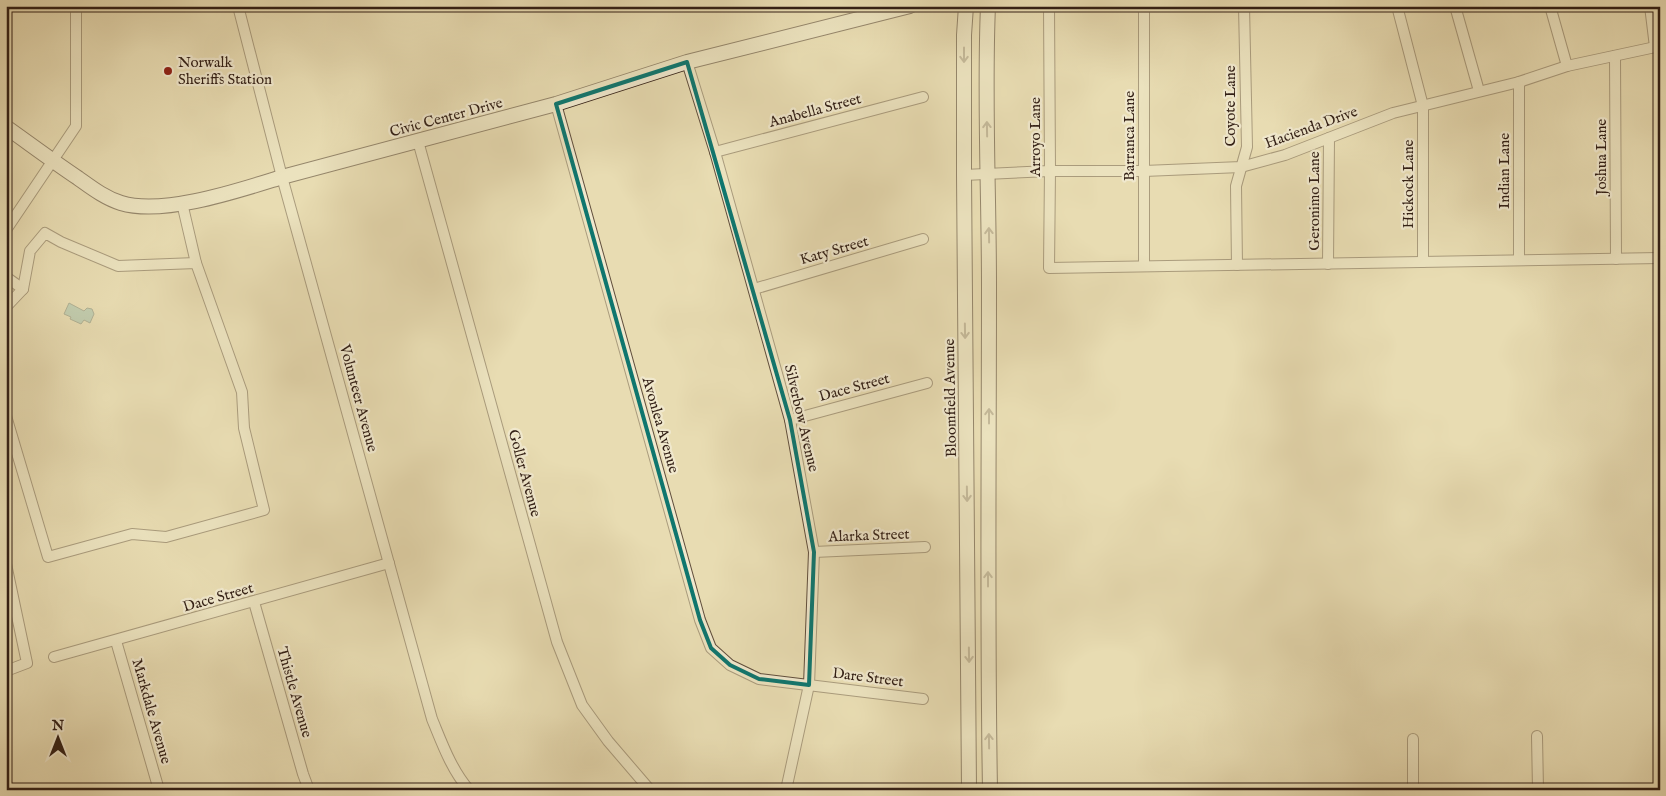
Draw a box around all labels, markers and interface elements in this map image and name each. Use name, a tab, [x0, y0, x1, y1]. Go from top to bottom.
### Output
one-way arrow	[959, 46, 969, 63]
place label: Norwalk Sheriffs Station	[178, 53, 272, 89]
marker: Norwalk Sheriffs Station	[162, 65, 174, 77]
street label: Coyote Lane	[1221, 65, 1240, 147]
street label: Anabella Street	[766, 89, 863, 132]
street label: Barranca Lane	[1120, 91, 1139, 181]
street label: Civic Center Drive	[388, 93, 505, 142]
street label: Arroyo Lane	[1026, 97, 1045, 178]
street label: Hacienda Drive	[1262, 102, 1360, 153]
street label: Joshua Lane	[1592, 119, 1611, 197]
one-way arrow	[983, 121, 992, 137]
street label: Indian Lane	[1495, 133, 1514, 209]
street label: Hickock Lane	[1399, 139, 1418, 229]
street label: Geronimo Lane	[1305, 151, 1324, 251]
one-way arrow	[984, 227, 994, 243]
street label: Katy Street	[798, 232, 871, 269]
one-way arrow	[960, 322, 970, 339]
street label: Bloomfield Avenue	[940, 338, 961, 457]
street label: Volunteer Avenue	[335, 341, 382, 454]
street label: Silverbow Avenue	[780, 363, 823, 474]
street label: Dace Street	[817, 369, 892, 406]
street label: Avonlea Avenue	[637, 374, 683, 475]
one-way arrow	[984, 408, 994, 424]
street label: Goller Avenue	[504, 427, 545, 519]
one-way arrow	[962, 485, 972, 501]
street label: Alarka Street	[827, 525, 910, 546]
one-way arrow	[983, 571, 993, 587]
street label: Dace Street	[181, 578, 256, 617]
street label: Thistle Avenue	[273, 645, 317, 740]
one-way arrow	[964, 647, 974, 663]
street label: Markdale Avenue	[127, 656, 176, 766]
street label: Dare Street	[831, 664, 905, 691]
north arrow	[32, 714, 82, 764]
text: N	[51, 717, 64, 735]
one-way arrow	[984, 733, 994, 750]

